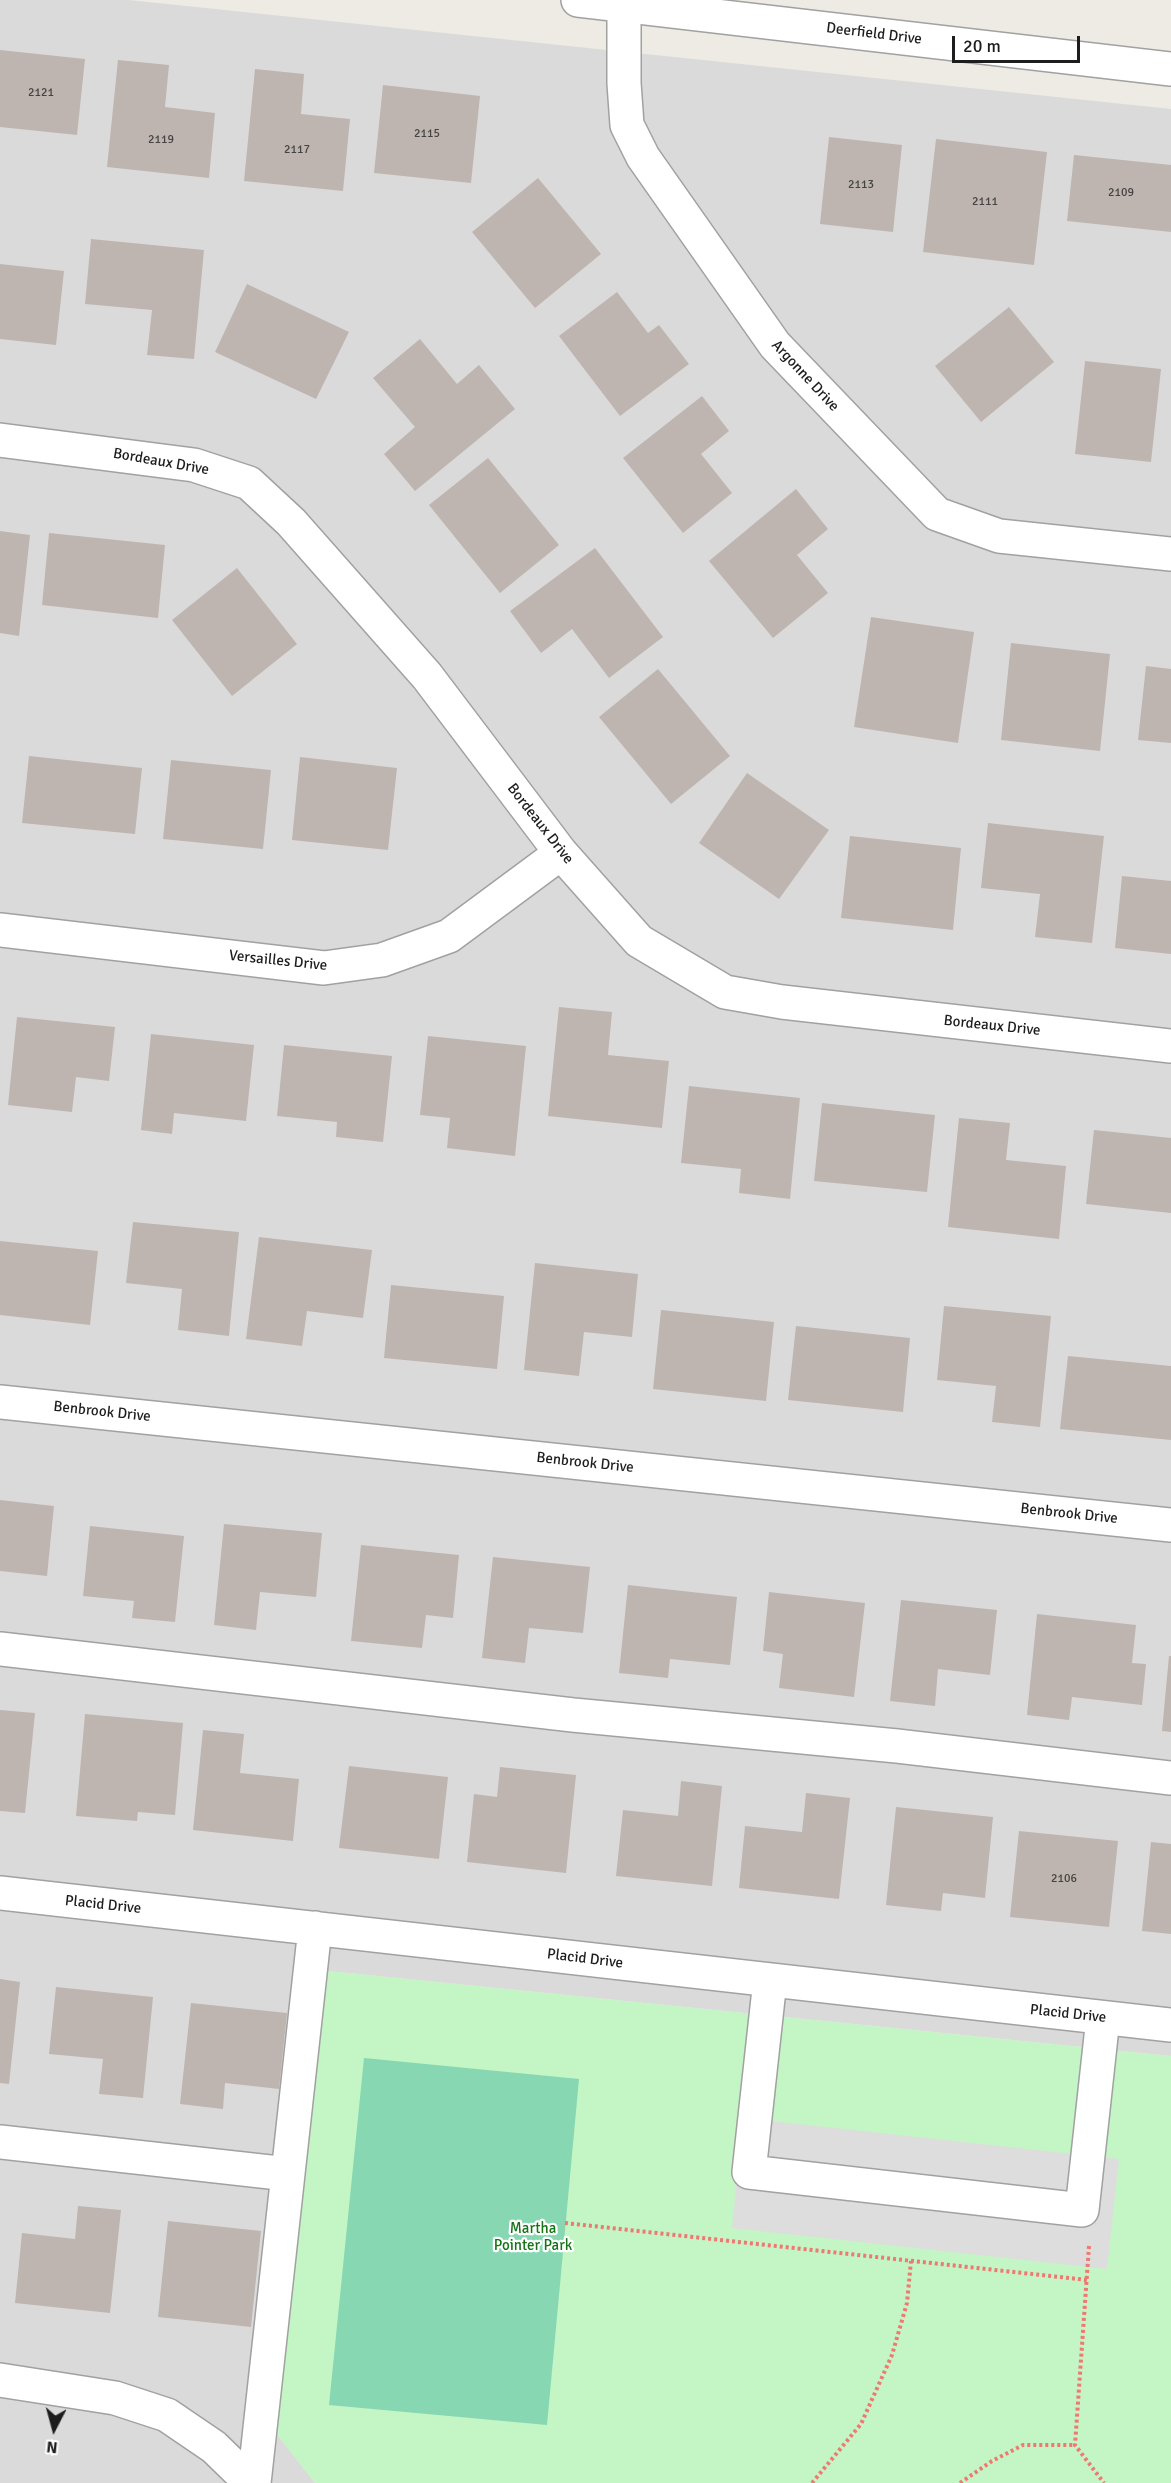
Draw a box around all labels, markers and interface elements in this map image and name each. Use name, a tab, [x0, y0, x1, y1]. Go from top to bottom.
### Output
street label: Deerfield Drive	[825, 19, 923, 49]
scale bar	[955, 24, 1082, 62]
text: 20 m	[963, 35, 1001, 57]
house number: 2121	[28, 86, 54, 100]
house number: 2115	[414, 127, 440, 141]
house number: 2119	[148, 133, 174, 147]
house number: 2117	[284, 143, 310, 157]
house number: 2113	[848, 178, 874, 192]
house number: 2109	[1108, 186, 1134, 200]
house number: 2111	[972, 195, 998, 209]
street label: Argonne Drive	[767, 337, 843, 415]
street label: Bordeaux Drive	[112, 445, 210, 479]
street label: Bordeaux Drive	[503, 780, 577, 868]
street label: Versailles Drive	[228, 947, 328, 975]
street label: Bordeaux Drive	[943, 1012, 1041, 1040]
street label: Benbrook Drive	[52, 1398, 152, 1426]
street label: Benbrook Drive	[535, 1449, 635, 1477]
street label: Benbrook Drive	[1019, 1500, 1119, 1528]
house number: 2106	[1051, 1872, 1077, 1886]
street label: Placid Drive	[64, 1892, 142, 1918]
street label: Placid Drive	[546, 1945, 624, 1973]
street label: Placid Drive	[1029, 2001, 1107, 2027]
park label: Martha Pointer Park	[494, 2220, 572, 2255]
north arrow	[24, 2399, 84, 2459]
text: N	[46, 2436, 59, 2457]

